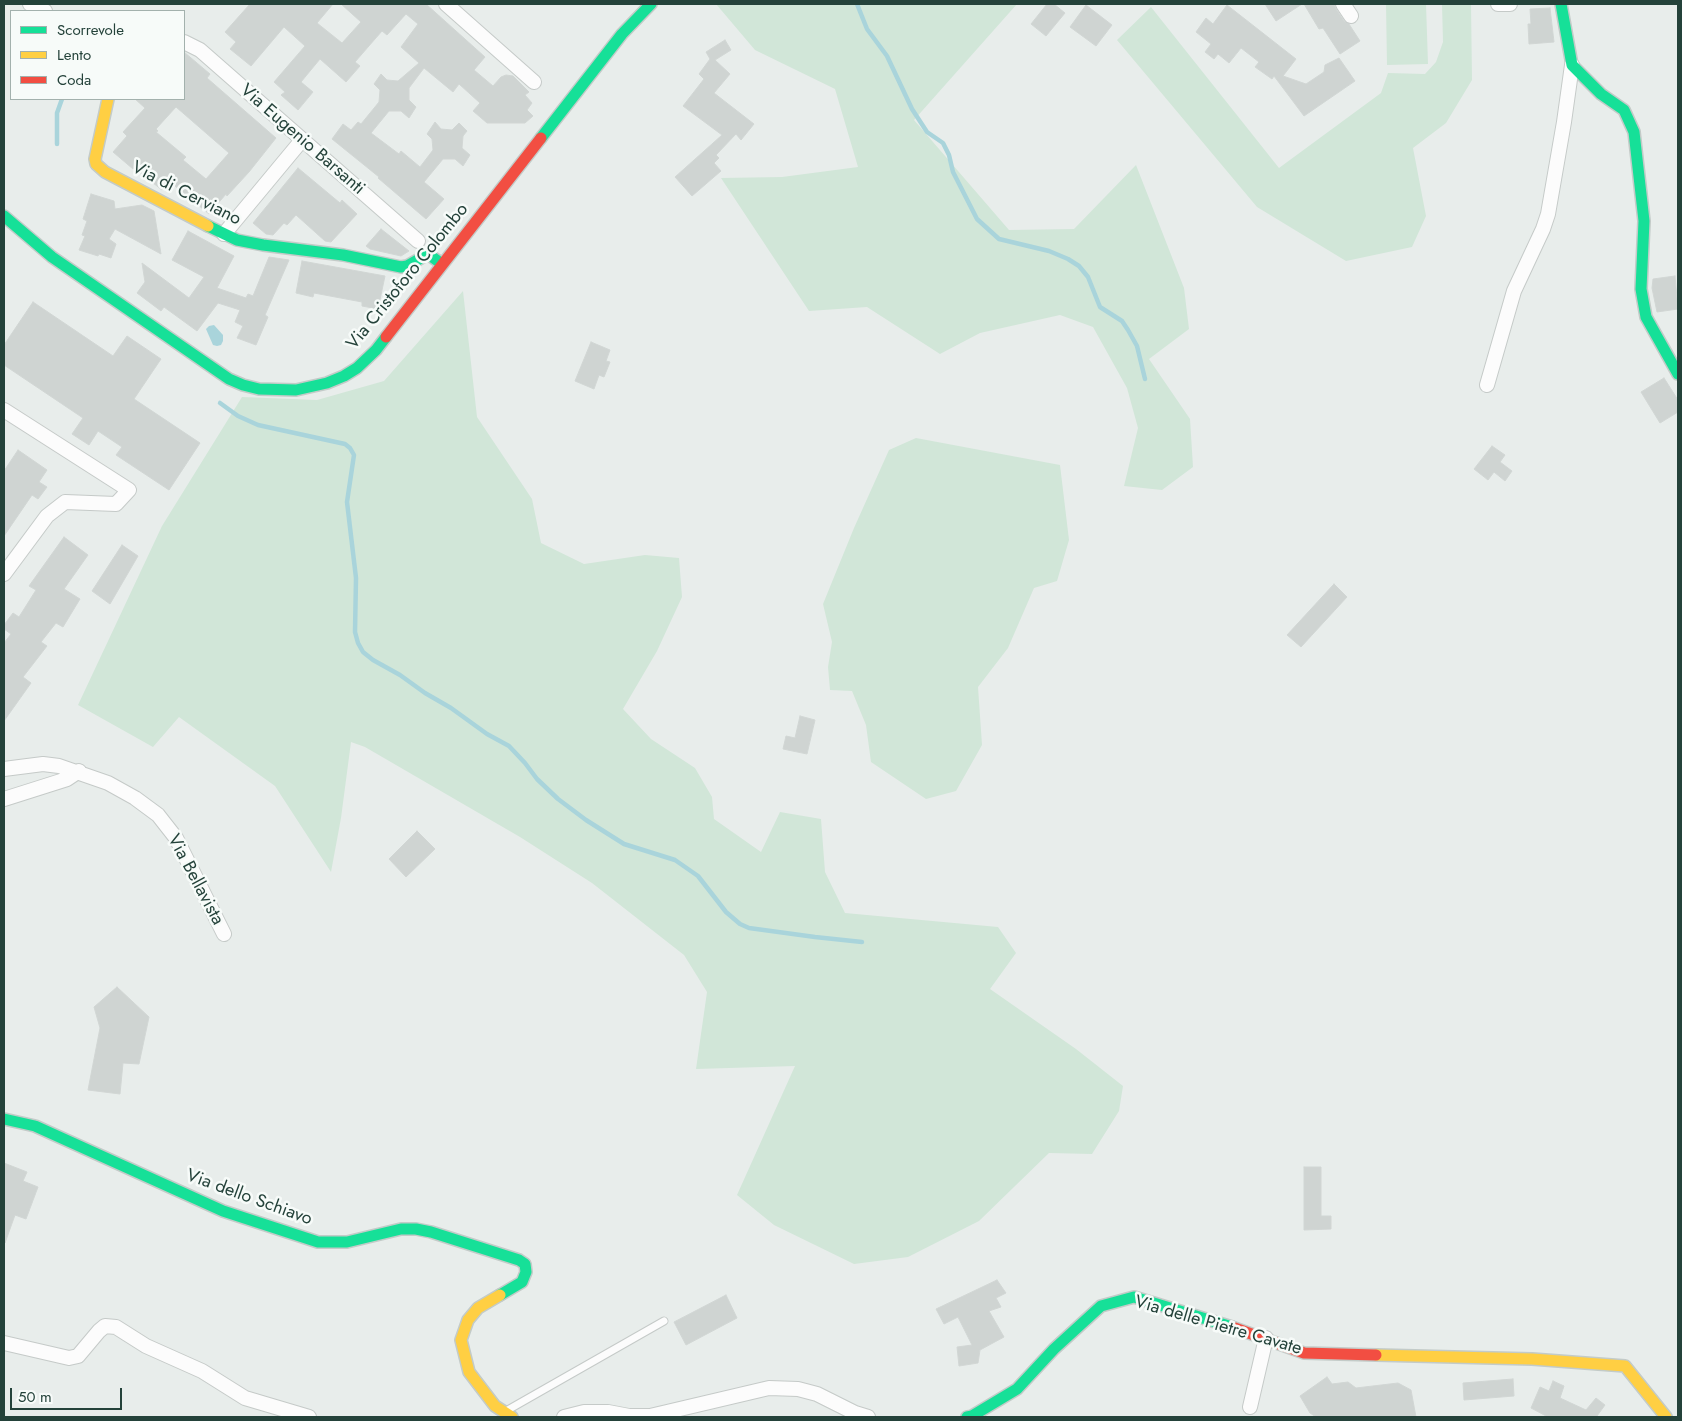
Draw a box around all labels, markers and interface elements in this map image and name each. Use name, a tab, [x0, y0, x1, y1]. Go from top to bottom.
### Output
legend	[10, 10, 185, 100]
text: Scorrevole	[57, 19, 124, 41]
text: Lento	[57, 44, 91, 66]
text: Coda	[57, 69, 91, 91]
street label: Via Eugenio Barsanti	[235, 80, 369, 200]
street label: Via di Cerviano	[128, 157, 244, 231]
street label: Via Cristoforo Colombo	[342, 200, 474, 354]
street label: Via Bellavista	[162, 831, 228, 929]
street label: Via dello Schiavo	[183, 1165, 315, 1231]
street label: Via delle Pietre Cavate	[1132, 1292, 1304, 1360]
scale bar	[12, 1378, 125, 1410]
text: 50 m	[18, 1386, 52, 1408]

